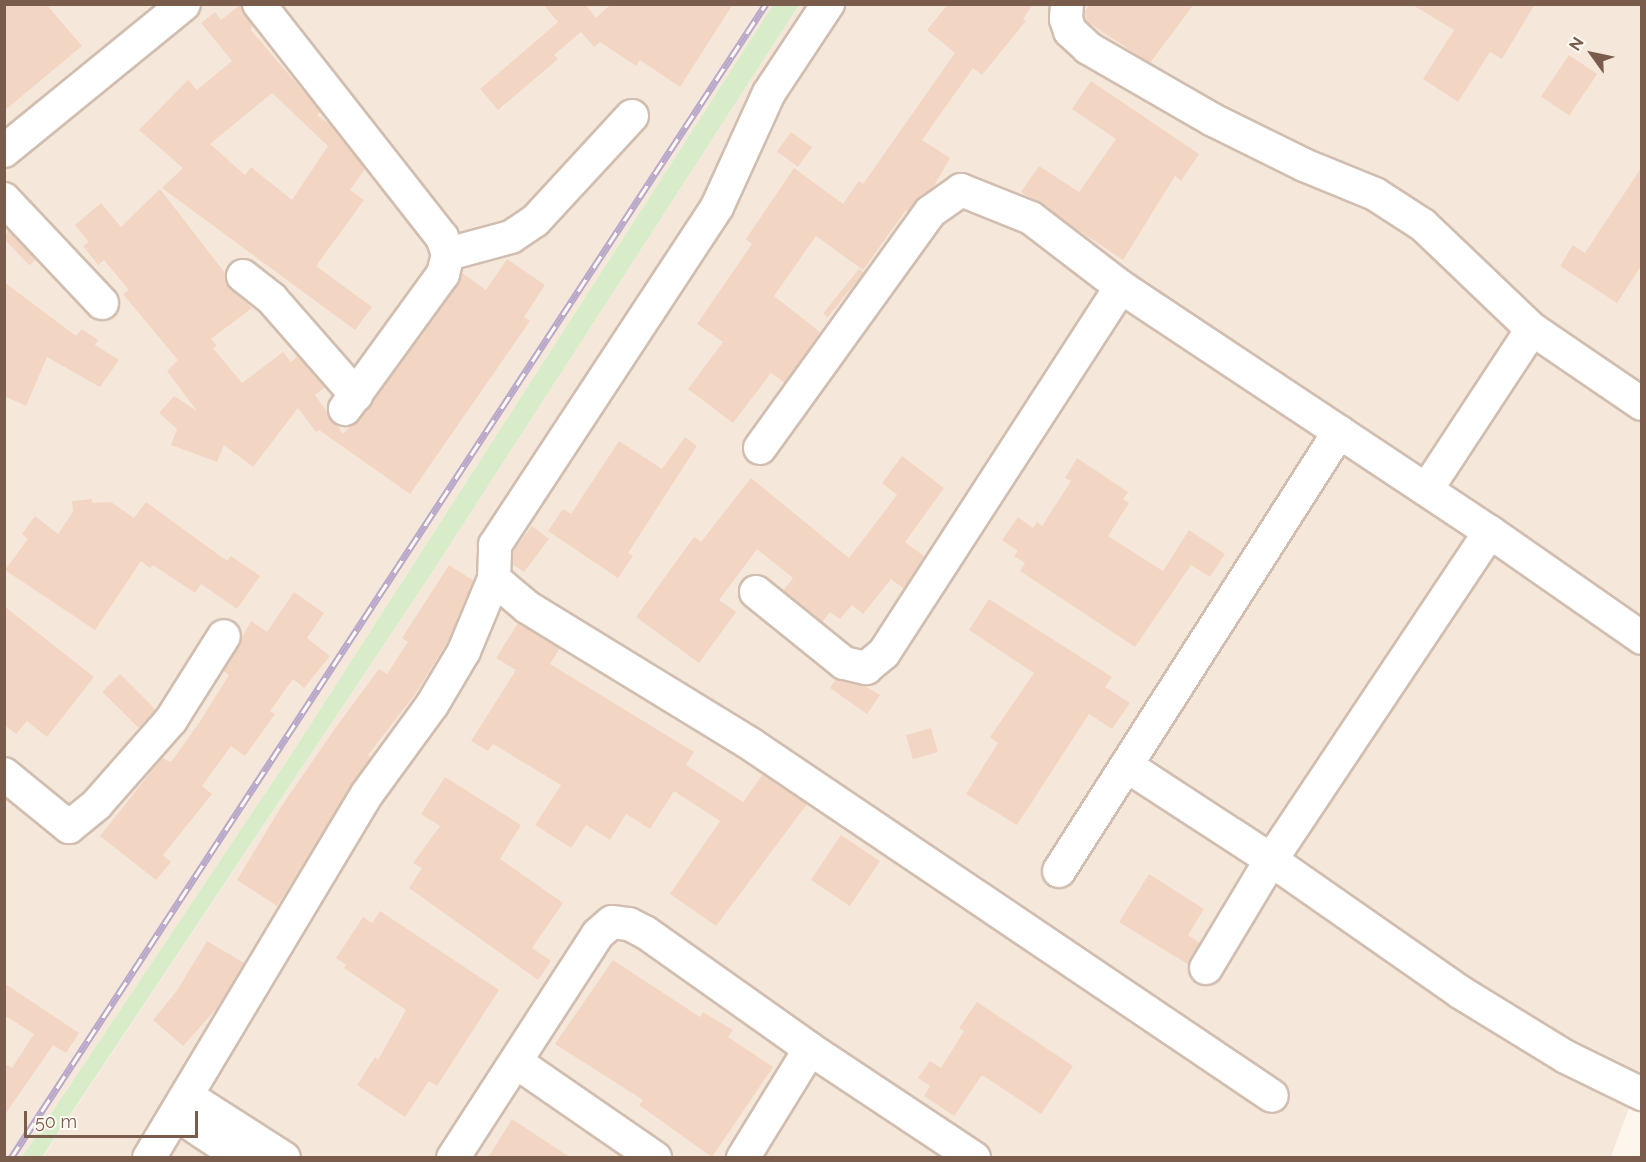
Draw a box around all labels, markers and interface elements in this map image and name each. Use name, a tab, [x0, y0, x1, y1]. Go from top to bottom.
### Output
north arrow	[1562, 24, 1622, 84]
text: N	[1565, 34, 1588, 54]
scale bar	[27, 1099, 201, 1137]
text: 50 m	[35, 1111, 77, 1132]

